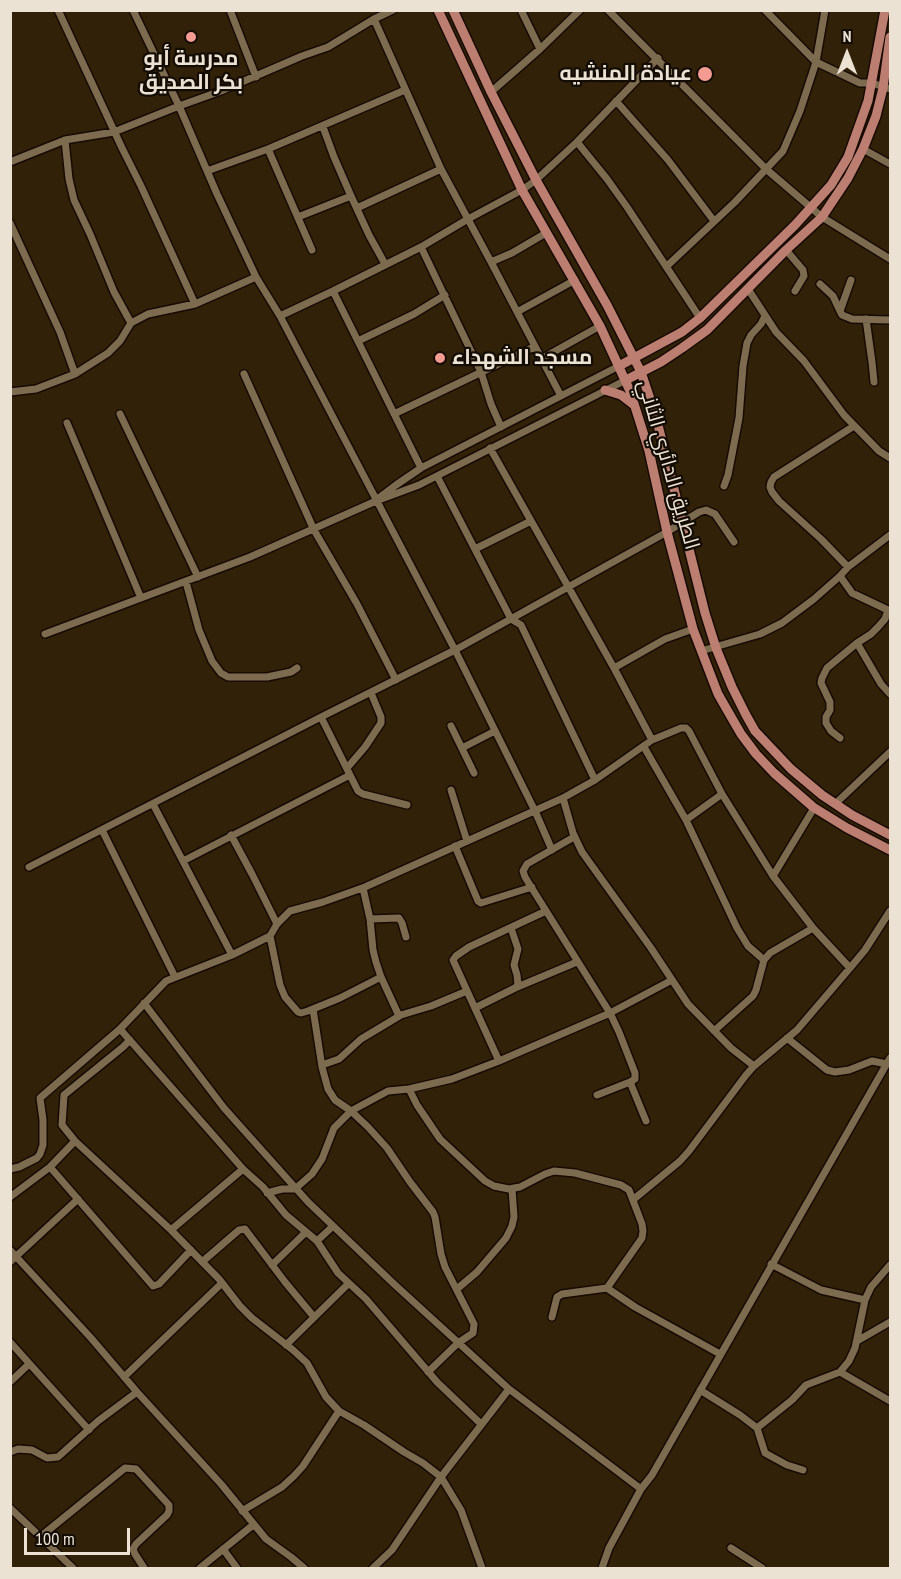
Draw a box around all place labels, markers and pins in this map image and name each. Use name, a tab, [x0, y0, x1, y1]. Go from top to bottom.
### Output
marker: مدرسة أبو بكر الصديق	[184, 30, 198, 44]
place label: مدرسة أبو بكر الصديق	[139, 46, 243, 96]
place label: عيادة المنشيه	[559, 61, 692, 87]
marker: عيادة المنشيه	[696, 65, 714, 83]
place label: مسجد الشهداء	[452, 345, 592, 371]
marker: مسجد الشهداء	[433, 351, 447, 365]

